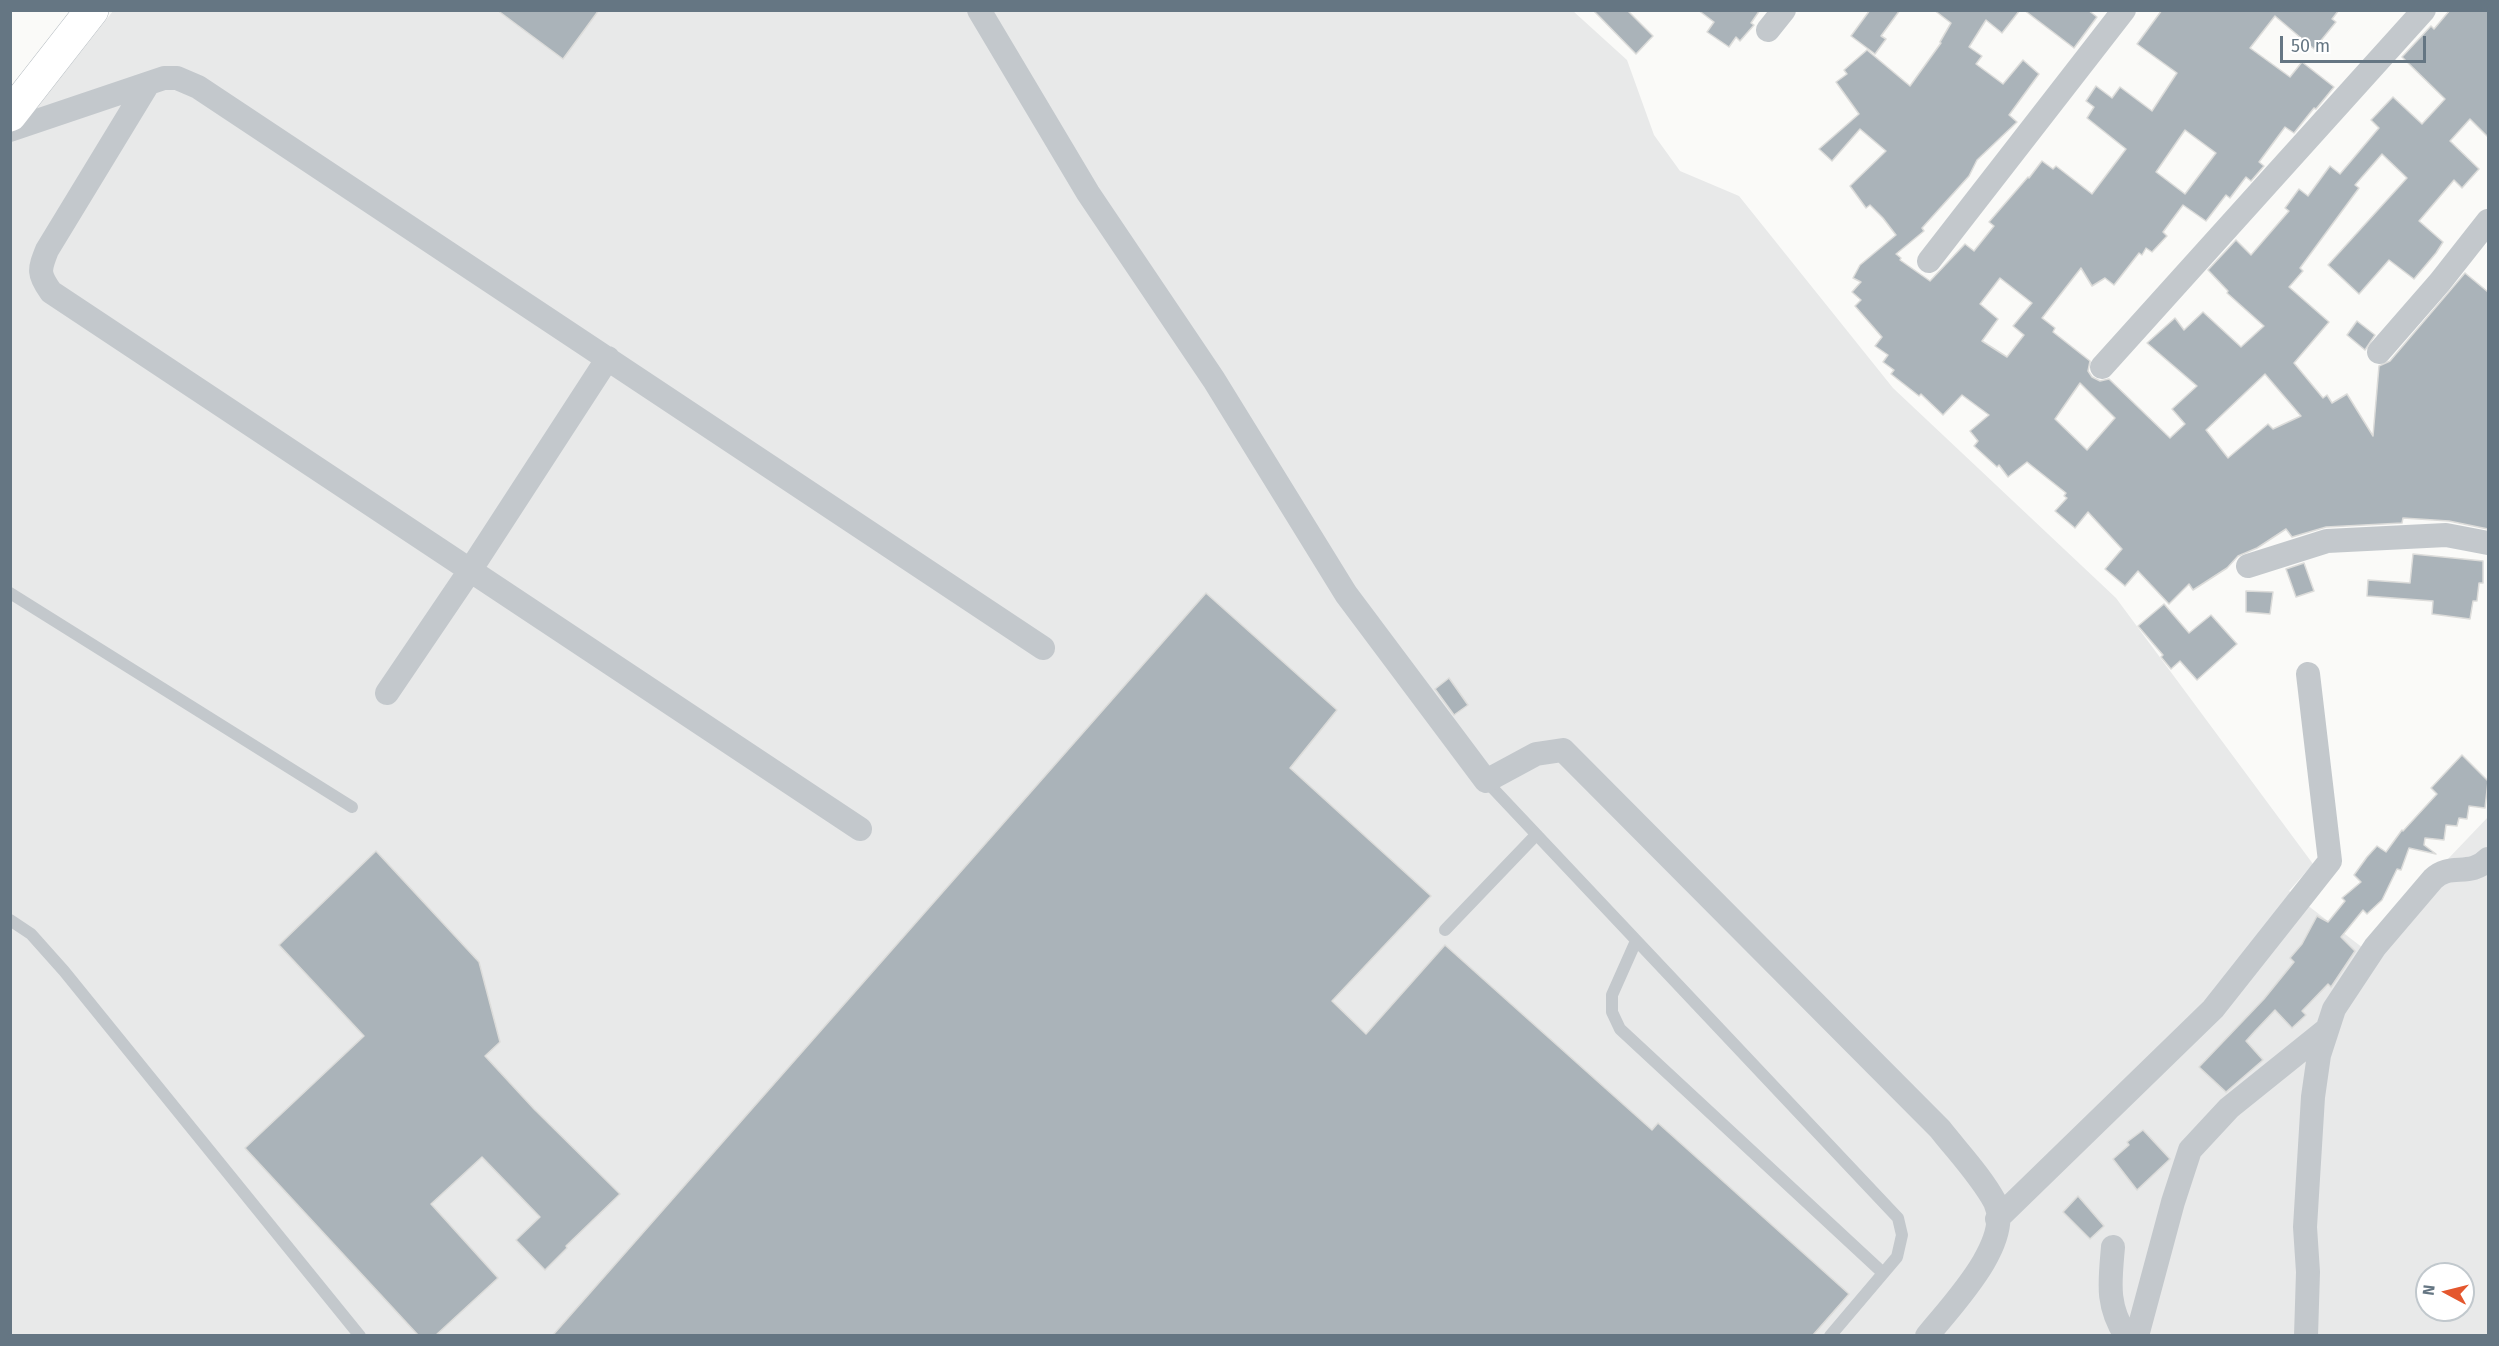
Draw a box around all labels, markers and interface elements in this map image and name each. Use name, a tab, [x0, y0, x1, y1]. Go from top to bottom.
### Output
scale bar	[2283, 24, 2428, 62]
text: 50 m	[2291, 35, 2330, 57]
north arrow	[2415, 1262, 2475, 1322]
text: N	[2419, 1284, 2439, 1296]

